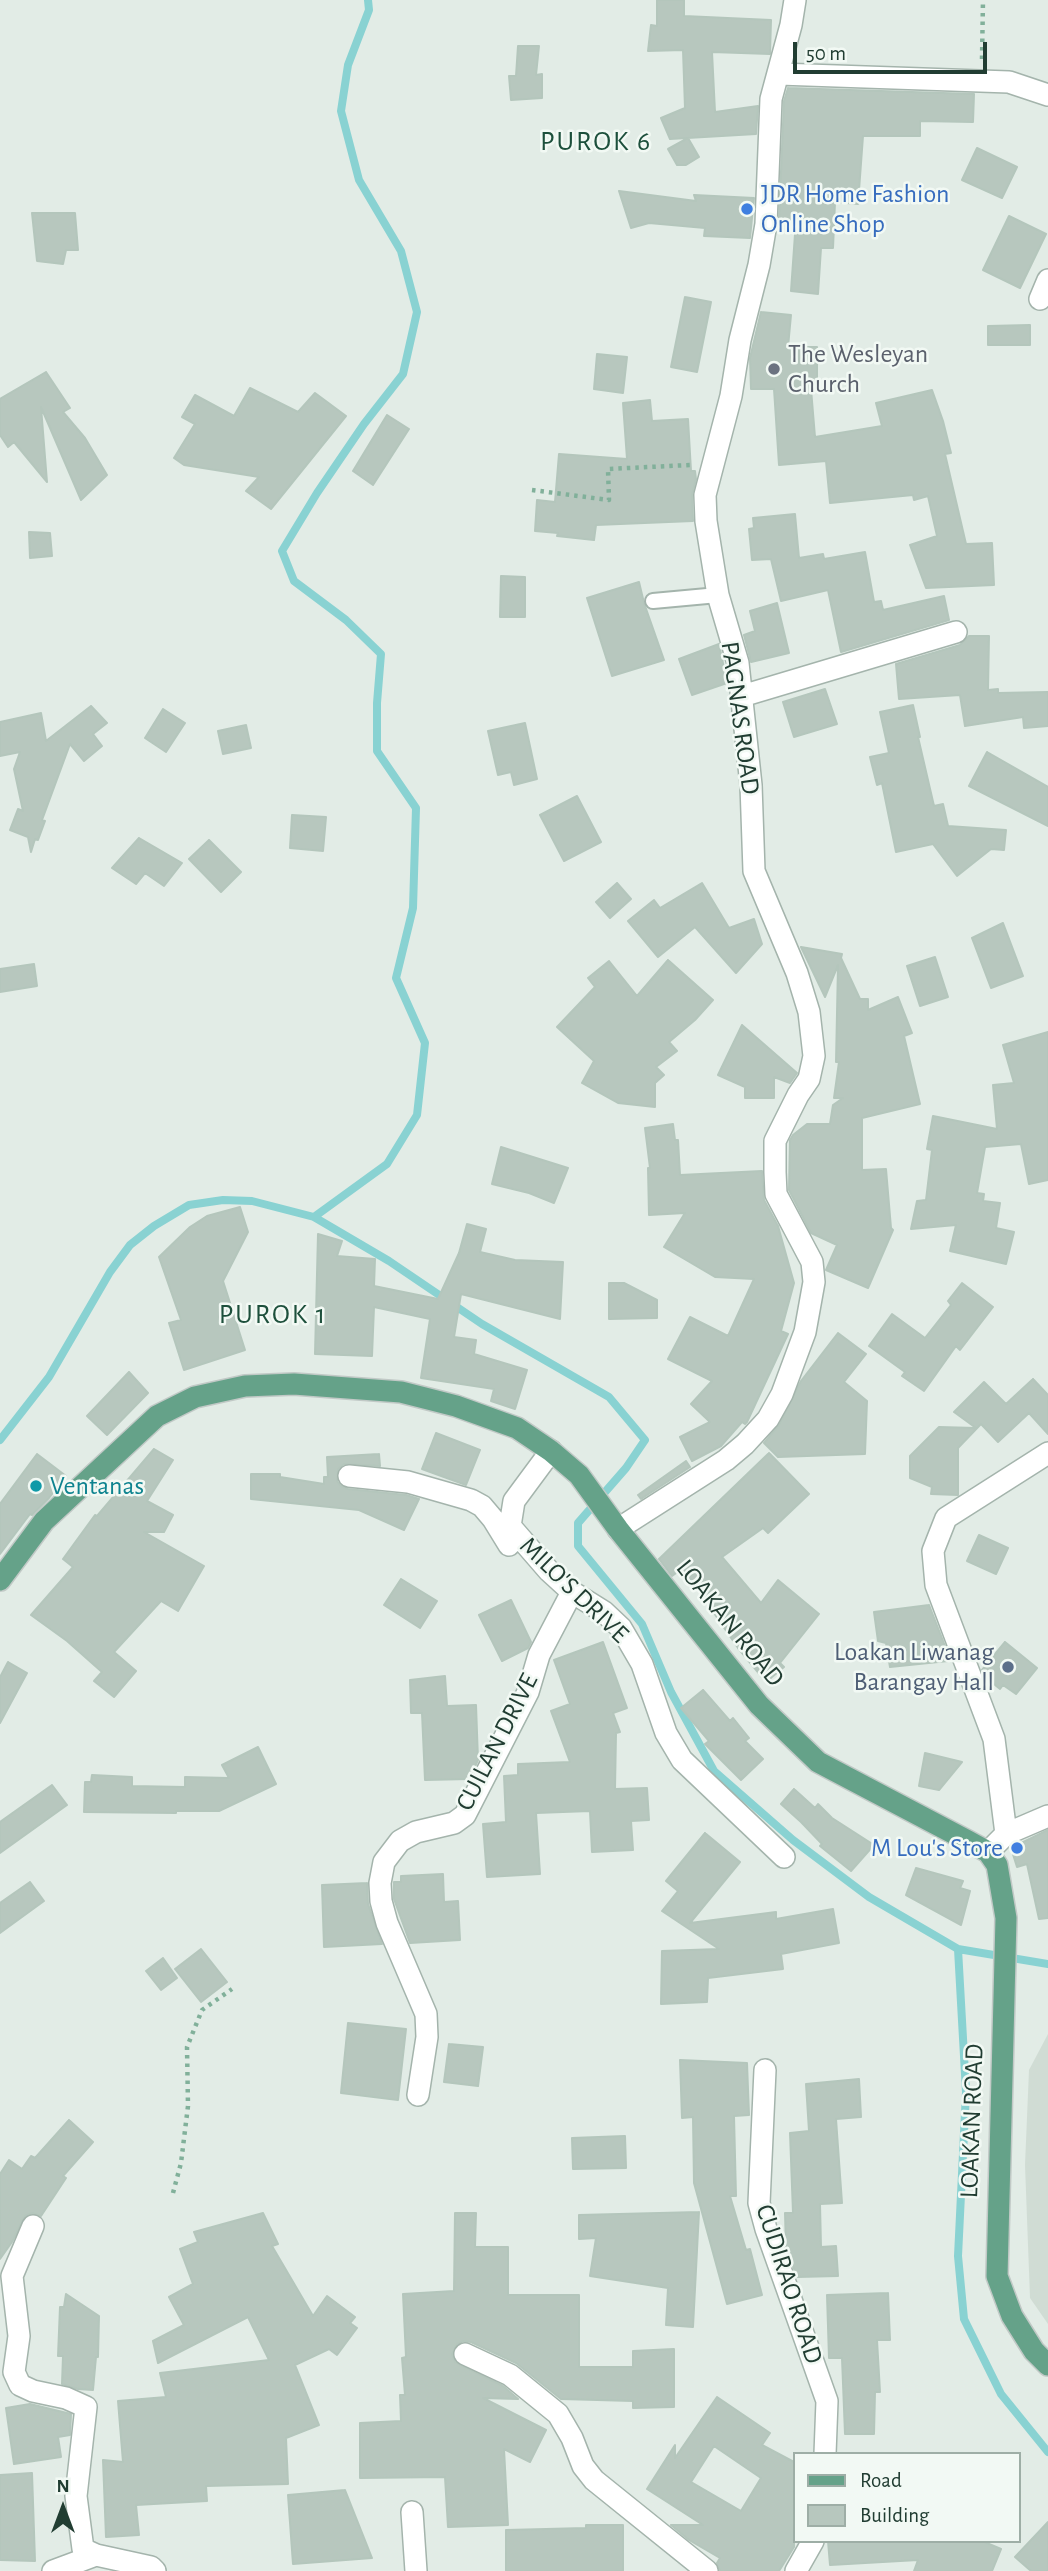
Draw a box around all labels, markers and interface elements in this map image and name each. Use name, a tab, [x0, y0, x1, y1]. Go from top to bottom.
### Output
scale bar	[796, 28, 990, 72]
text: 50 m	[806, 43, 846, 64]
district label: PUROK 6	[541, 125, 651, 159]
place label: JDR Home Fashion Online Shop	[761, 178, 949, 240]
marker: JDR Home Fashion Online Shop	[739, 201, 755, 217]
place label: The Wesleyan Church	[788, 338, 928, 400]
marker: The Wesleyan Church	[766, 361, 782, 377]
street label: PAGNAS ROAD	[714, 640, 766, 796]
district label: PUROK 1	[220, 1298, 326, 1332]
place label: Ventanas	[50, 1470, 144, 1502]
marker: Ventanas	[28, 1478, 44, 1494]
street label: MILO'S DRIVE	[513, 1530, 635, 1650]
street label: LOAKAN ROAD	[669, 1553, 791, 1693]
place label: Loakan Liwanag Barangay Hall	[834, 1636, 994, 1698]
marker: Loakan Liwanag Barangay Hall	[1000, 1659, 1016, 1675]
street label: CUILAN DRIVE	[449, 1668, 545, 1816]
place label: M Lou's Store	[871, 1832, 1003, 1864]
marker: M Lou's Store	[1009, 1840, 1025, 1856]
street label: LOAKAN ROAD	[954, 2043, 990, 2199]
street label: CUDIRAO ROAD	[749, 2200, 829, 2368]
legend	[792, 2452, 1020, 2543]
text: Road	[860, 2470, 902, 2491]
north arrow	[28, 2473, 98, 2543]
text: N	[56, 2477, 70, 2496]
text: Building	[860, 2505, 929, 2526]

